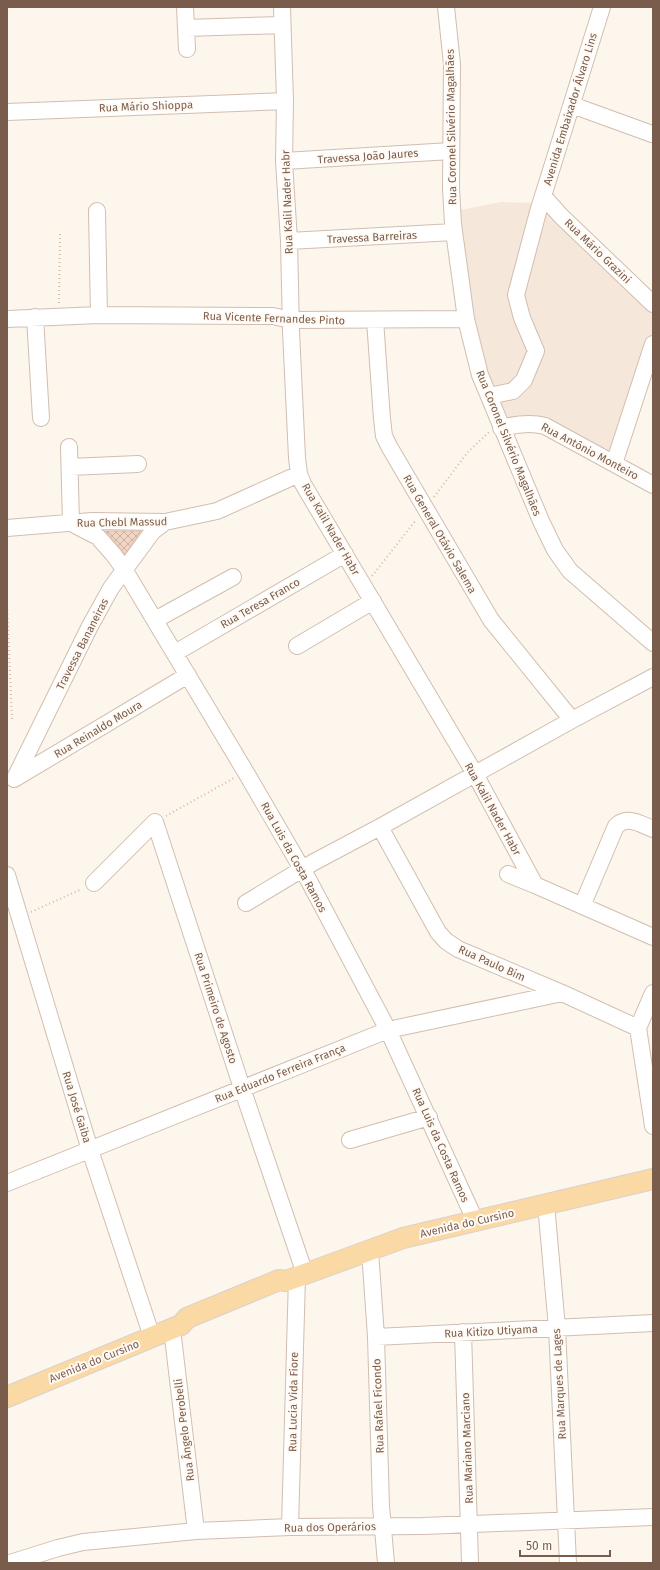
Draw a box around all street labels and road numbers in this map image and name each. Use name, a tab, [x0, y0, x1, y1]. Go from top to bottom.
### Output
street label: Avenida Embaixador Álvaro Lins	[540, 31, 600, 187]
street label: Rua Coronel Silvério Magalhães	[444, 49, 459, 205]
street label: Rua Mário Shioppa	[99, 98, 193, 115]
street label: Travessa João Jaures	[317, 146, 419, 167]
street label: Rua Kalil Nader Habr	[279, 149, 296, 254]
street label: Rua Mário Grazini	[562, 216, 634, 286]
street label: Travessa Barreiras	[327, 229, 417, 246]
street label: Rua Vicente Fernandes Pinto	[203, 310, 345, 327]
street label: Rua Coronel Silvério Magalhães	[473, 368, 544, 518]
street label: Rua Antônio Monteiro	[539, 420, 641, 483]
street label: Rua General Otávio Salema	[400, 473, 479, 596]
street label: Rua Kalil Nader Habr	[299, 481, 363, 578]
street label: Rua Chebl Massud	[77, 515, 167, 530]
street label: Rua Teresa Franco	[218, 575, 302, 631]
street label: Travessa Bananeiras	[54, 596, 111, 692]
street label: Rua Reinaldo Moura	[52, 698, 145, 761]
street label: Rua Kalil Nader Habr	[462, 761, 524, 859]
street label: Rua Luis da Costa Ramos	[258, 800, 329, 915]
street label: Rua Paulo Bim	[456, 943, 527, 984]
street label: Rua Primeiro de Agosto	[191, 951, 240, 1066]
street label: Rua Eduardo Ferreira França	[213, 1041, 347, 1106]
street label: Rua José Gaiba	[59, 1070, 94, 1145]
street label: Rua Luis da Costa Ramos	[409, 1086, 472, 1205]
street label: Avenida do Cursino	[419, 1206, 515, 1241]
street label: Rua Kitizo Utiyama	[444, 1323, 538, 1340]
street label: Rua Marques de Lages	[550, 1328, 569, 1440]
street label: Avenida do Cursino	[47, 1337, 141, 1386]
street label: Rua Lucia Vida Fiore	[286, 1352, 301, 1452]
street label: Rua Rafael Ficondo	[370, 1358, 387, 1454]
street label: Rua Ângelo Perobelli	[172, 1378, 197, 1482]
street label: Rua Mariano Marciano	[459, 1392, 476, 1504]
street label: Rua dos Operários	[284, 1520, 376, 1535]

